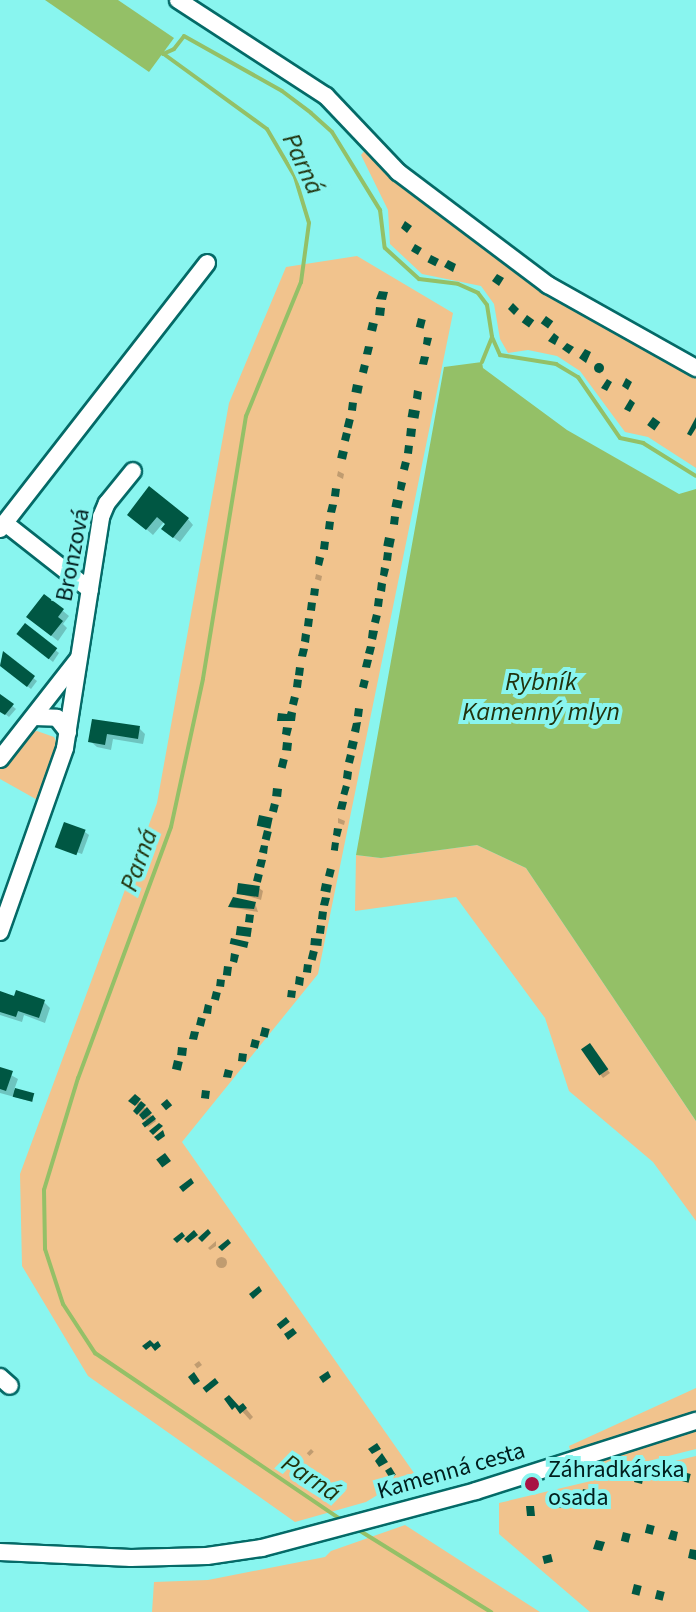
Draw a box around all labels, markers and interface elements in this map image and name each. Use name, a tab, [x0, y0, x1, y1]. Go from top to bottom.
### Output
water label: Parná	[275, 128, 331, 200]
street label: Bronzová	[50, 506, 96, 604]
water label: Rybník Kamenný mlyn	[462, 666, 620, 728]
water label: Parná	[113, 824, 165, 896]
street label: Kamenná cesta	[374, 1436, 528, 1506]
water label: Parná	[276, 1447, 346, 1509]
place label: Záhradkárska osada	[548, 1456, 685, 1512]
marker: Záhradkárska osada	[523, 1475, 541, 1493]

